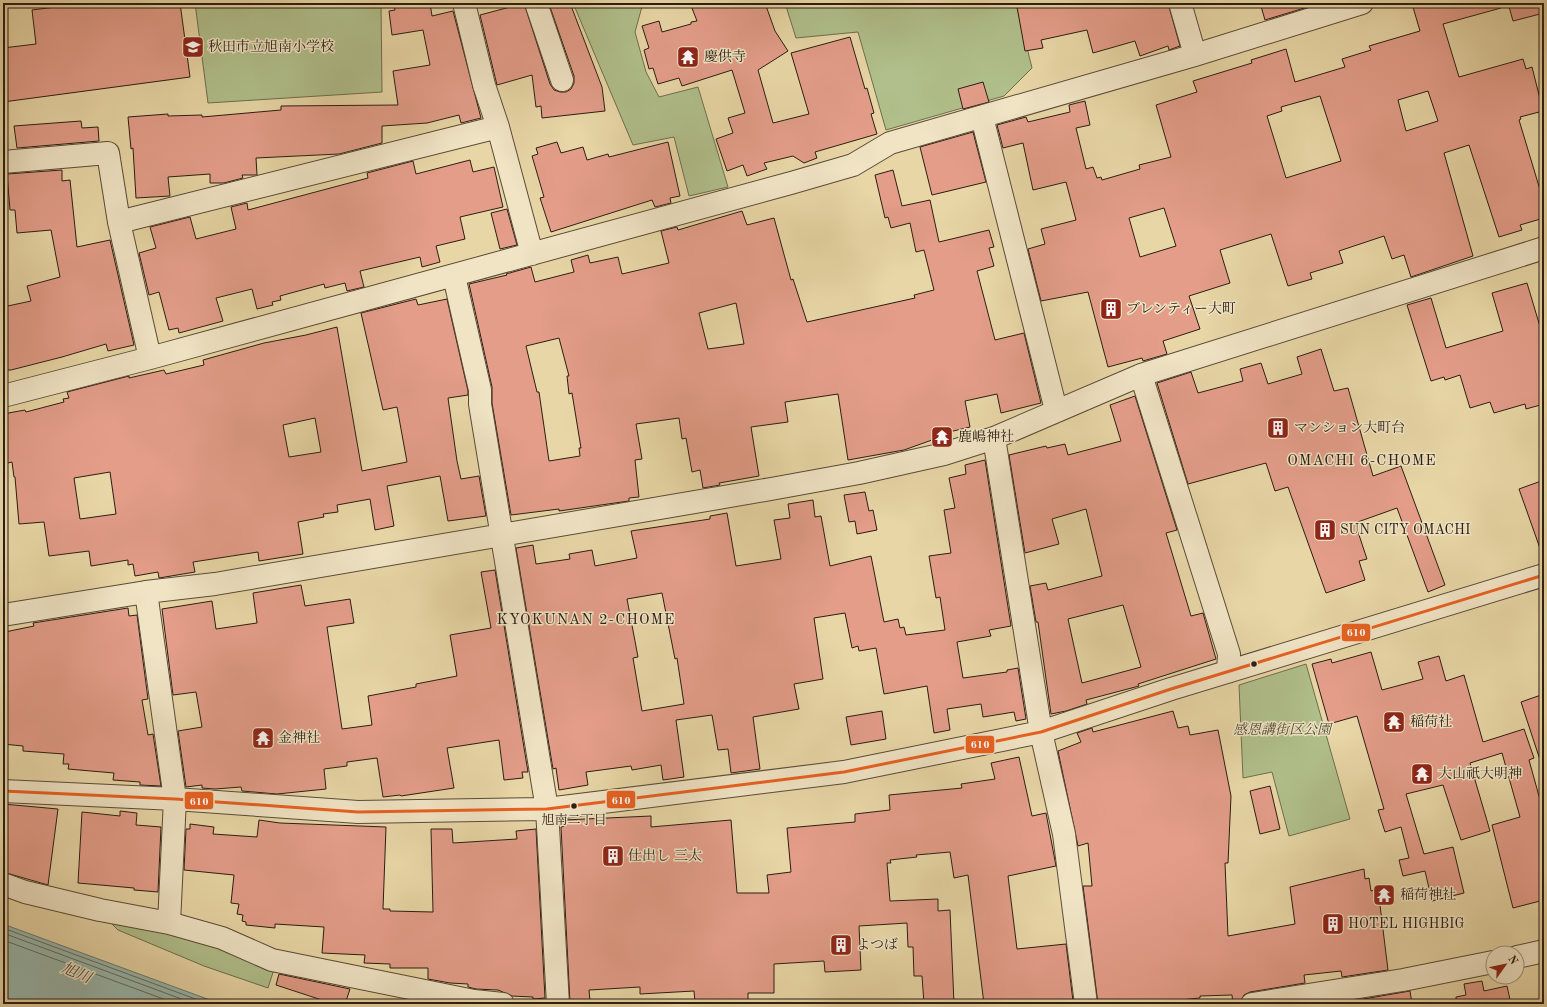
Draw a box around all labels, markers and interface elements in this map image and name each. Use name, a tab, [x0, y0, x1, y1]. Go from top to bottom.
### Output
school or university icon: 秋田市立旭南小学校	[180, 34, 206, 60]
place label: 秋田市立旭南小学校	[208, 39, 334, 54]
temple icon: 慶供寺	[675, 44, 701, 70]
place label: 慶供寺	[704, 49, 746, 64]
building icon: ブレンティー大町	[1098, 296, 1124, 322]
place label: ブレンティー大町	[1126, 301, 1236, 316]
building icon: マンション大町台	[1265, 415, 1291, 441]
place label: マンション大町台	[1294, 419, 1405, 435]
temple icon: 鹿嶋神社	[929, 424, 955, 450]
place label: 鹿嶋神社	[958, 429, 1014, 444]
district label: OMACHI 6-CHOME	[1287, 454, 1437, 469]
building icon: SUN CITY OMACHI	[1312, 517, 1338, 543]
place label: SUN CITY OMACHI	[1340, 523, 1470, 537]
district label: KYOKUNAN 2-CHOME	[497, 613, 675, 628]
line badge: 610	[1341, 623, 1371, 642]
text: 610	[1346, 628, 1366, 639]
unlabelled marker	[1249, 659, 1259, 669]
temple icon: 稲荷社	[1381, 709, 1407, 735]
place label: 稲荷社	[1410, 714, 1452, 729]
park label: 感恩講街区公園	[1233, 722, 1333, 737]
temple icon: 金神社	[250, 725, 276, 751]
place label: 金神社	[278, 730, 320, 745]
line badge: 610	[965, 735, 995, 754]
text: 610	[970, 740, 990, 751]
temple icon: 大山祇大明神	[1409, 761, 1435, 787]
place label: 大山祇大明神	[1438, 766, 1522, 781]
line badge: 610	[606, 790, 636, 809]
line badge: 610	[184, 791, 214, 810]
text: 610	[611, 796, 631, 807]
text: 610	[189, 797, 209, 808]
marker: 旭南二丁目	[569, 801, 579, 811]
place label: 旭南二丁目	[541, 813, 607, 827]
building icon: 仕出し 三太	[600, 843, 626, 869]
place label: 仕出し 三太	[628, 848, 702, 863]
temple icon: 稲荷神社	[1371, 882, 1397, 908]
place label: 稲荷神社	[1400, 887, 1456, 902]
building icon: HOTEL HIGHBIG	[1320, 911, 1346, 937]
place label: HOTEL HIGHBIG	[1348, 917, 1465, 931]
building icon: よつば	[828, 932, 854, 958]
place label: よつば	[856, 937, 898, 952]
north arrow	[1485, 945, 1525, 985]
text: N	[1505, 954, 1519, 967]
water label: 旭川	[59, 959, 95, 988]

